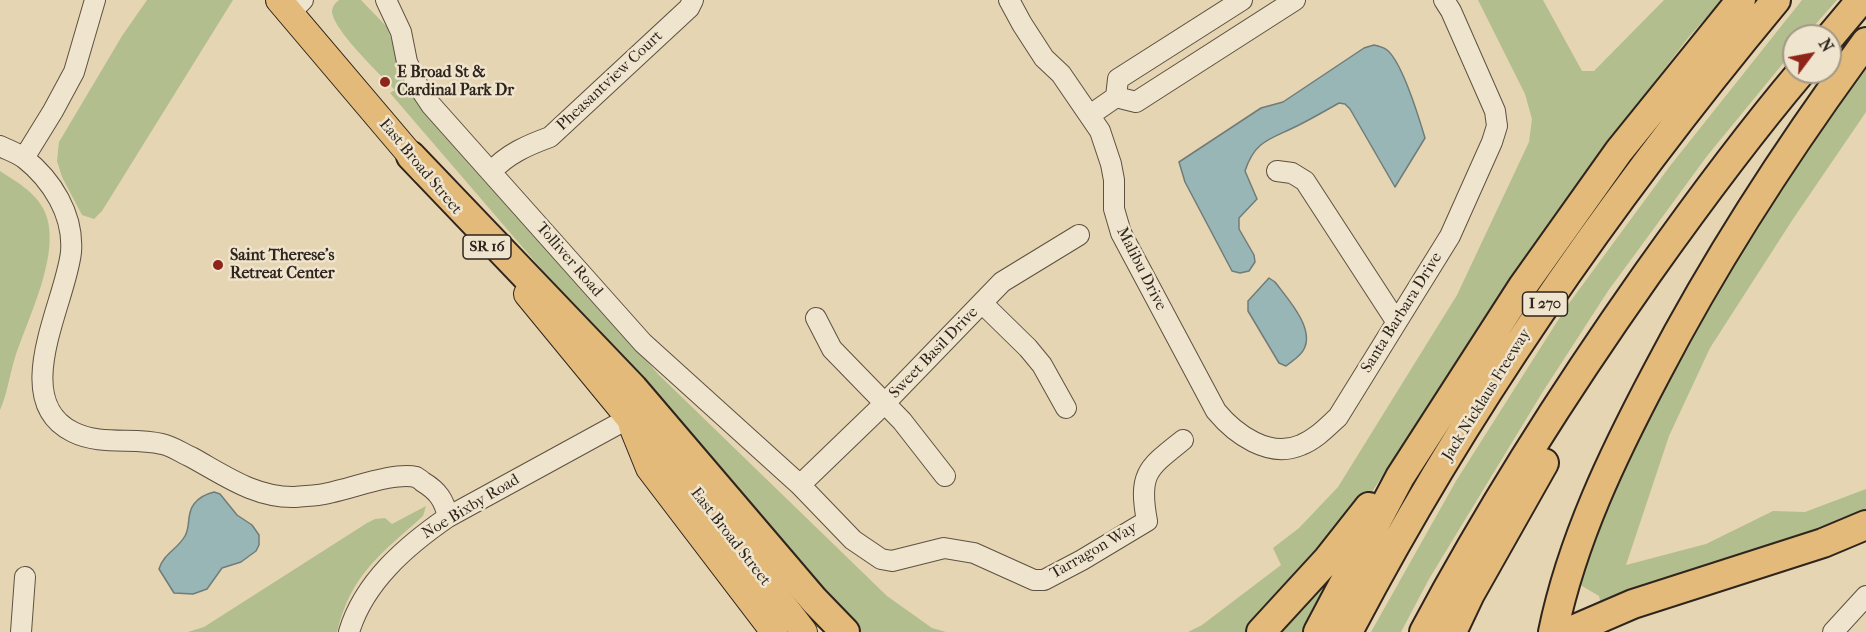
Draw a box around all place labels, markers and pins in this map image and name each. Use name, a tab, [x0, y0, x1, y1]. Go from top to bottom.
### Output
place label: E Broad St & Cardinal Park Dr	[397, 63, 514, 101]
marker: E Broad St & Cardinal Park Dr	[378, 75, 392, 89]
place label: Saint Therese's Retreat Center	[230, 246, 334, 284]
marker: Saint Therese's Retreat Center	[211, 258, 225, 272]

